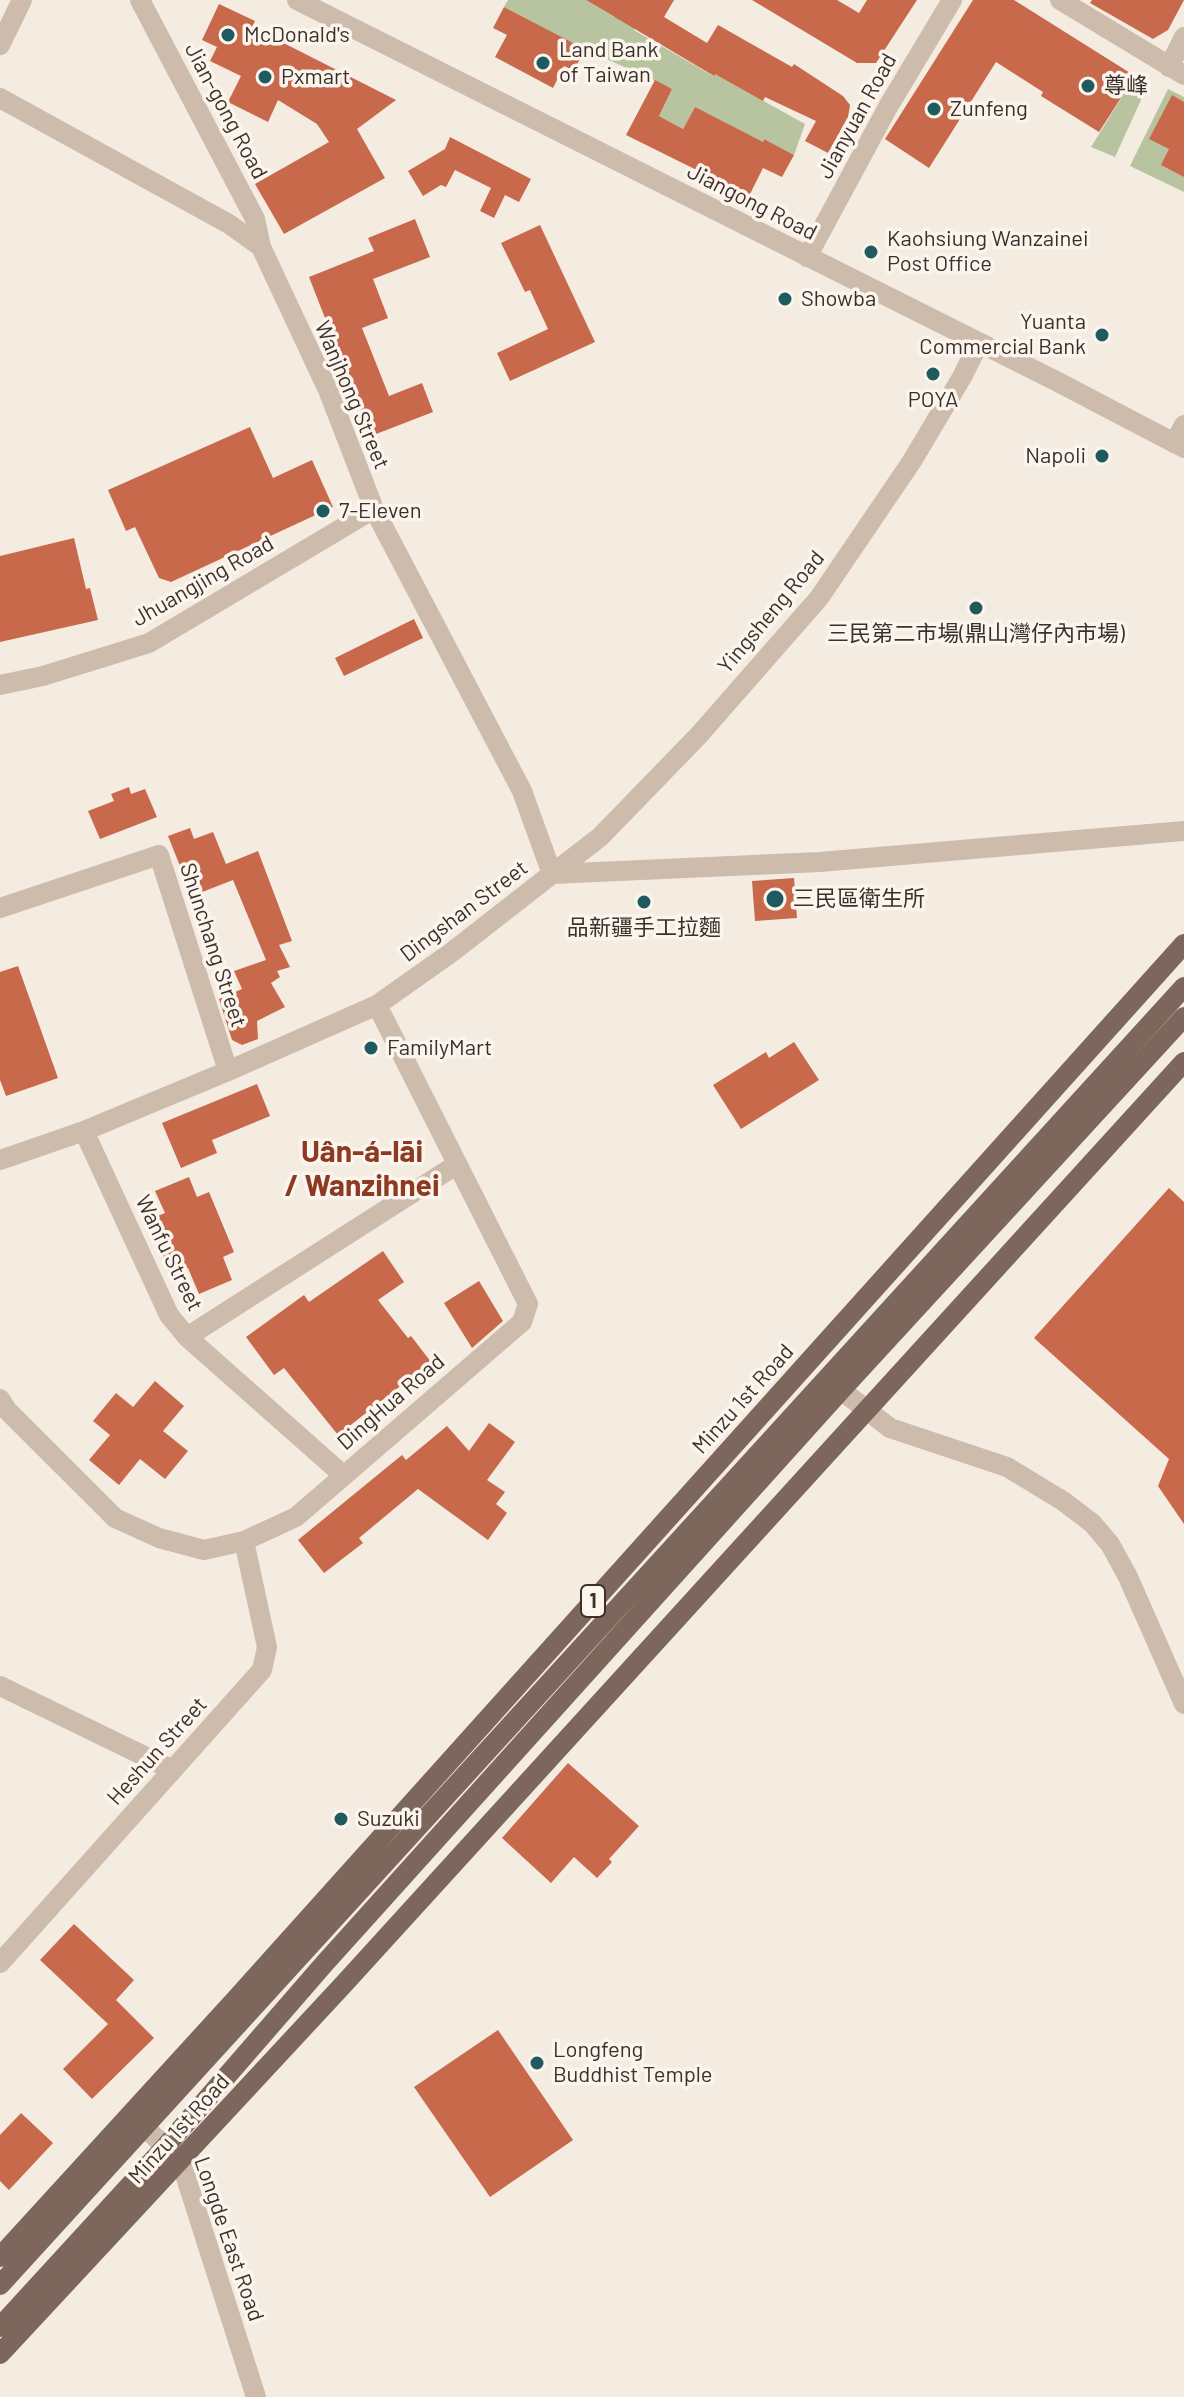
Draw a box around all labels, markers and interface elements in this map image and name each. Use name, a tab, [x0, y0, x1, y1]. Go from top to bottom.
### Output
place label: McDonald's	[244, 22, 350, 48]
marker: McDonald's	[219, 26, 237, 44]
place label: Land Bank of Taiwan	[559, 37, 659, 88]
street label: Jian-gong Road	[179, 38, 273, 184]
street label: Jianyuan Road	[812, 49, 902, 183]
marker: Land Bank of Taiwan	[534, 54, 552, 72]
place label: Pxmart	[281, 64, 350, 90]
marker: Pxmart	[256, 68, 274, 86]
place label: 尊峰	[1104, 73, 1148, 99]
marker: 尊峰	[1079, 77, 1097, 95]
place label: Zunfeng	[950, 96, 1028, 122]
marker: Zunfeng	[925, 100, 943, 118]
street label: Jiangong Road	[683, 158, 821, 246]
place label: Kaohsiung Wanzainei Post Office	[887, 226, 1089, 278]
marker: Kaohsiung Wanzainei Post Office	[862, 243, 880, 261]
place label: Showba	[801, 286, 876, 312]
marker: Showba	[776, 290, 794, 308]
place label: Yuanta Commercial Bank	[919, 309, 1086, 360]
street label: Wanjhong Street	[309, 317, 395, 473]
marker: Yuanta Commercial Bank	[1093, 326, 1111, 344]
marker: POYA	[924, 365, 942, 383]
place label: POYA	[908, 387, 958, 413]
place label: Napoli	[1025, 443, 1086, 469]
marker: Napoli	[1093, 447, 1111, 465]
place label: 7-Eleven	[339, 498, 422, 524]
marker: 7-Eleven	[314, 502, 332, 520]
street label: Jhuangjing Road	[128, 530, 278, 632]
street label: Yingsheng Road	[712, 545, 830, 679]
marker: 三民第二市場(鼎山灣仔內市場)	[967, 599, 985, 617]
place label: 三民第二市場(鼎山灣仔內市場)	[827, 621, 1125, 647]
street label: Dingshan Street	[395, 855, 533, 967]
street label: Shunchang Street	[174, 860, 252, 1030]
place label: 三民區衛生所	[793, 886, 925, 912]
marker: 三民區衛生所	[764, 888, 786, 910]
marker: 品新疆手工拉麵	[635, 893, 653, 911]
place label: 品新疆手工拉麵	[567, 915, 721, 941]
place label: FamilyMart	[387, 1035, 492, 1061]
marker: FamilyMart	[362, 1039, 380, 1057]
district label: Uân-á-lāi / Wanzihnei	[284, 1134, 440, 1204]
street label: Wanfu Street	[130, 1191, 208, 1315]
street label: Minzu 1st Road	[687, 1339, 799, 1459]
street label: DingHua Road	[332, 1348, 450, 1456]
road number: 1	[581, 1585, 605, 1617]
street label: Heshun Street	[102, 1691, 212, 1811]
place label: Suzuki	[357, 1806, 420, 1832]
marker: Suzuki	[332, 1810, 350, 1828]
place label: Longfeng Buddhist Temple	[553, 2037, 713, 2088]
marker: Longfeng Buddhist Temple	[528, 2054, 546, 2072]
street label: Minzu 1st Road	[123, 2069, 235, 2189]
street label: Longde East Road	[188, 2153, 270, 2325]

